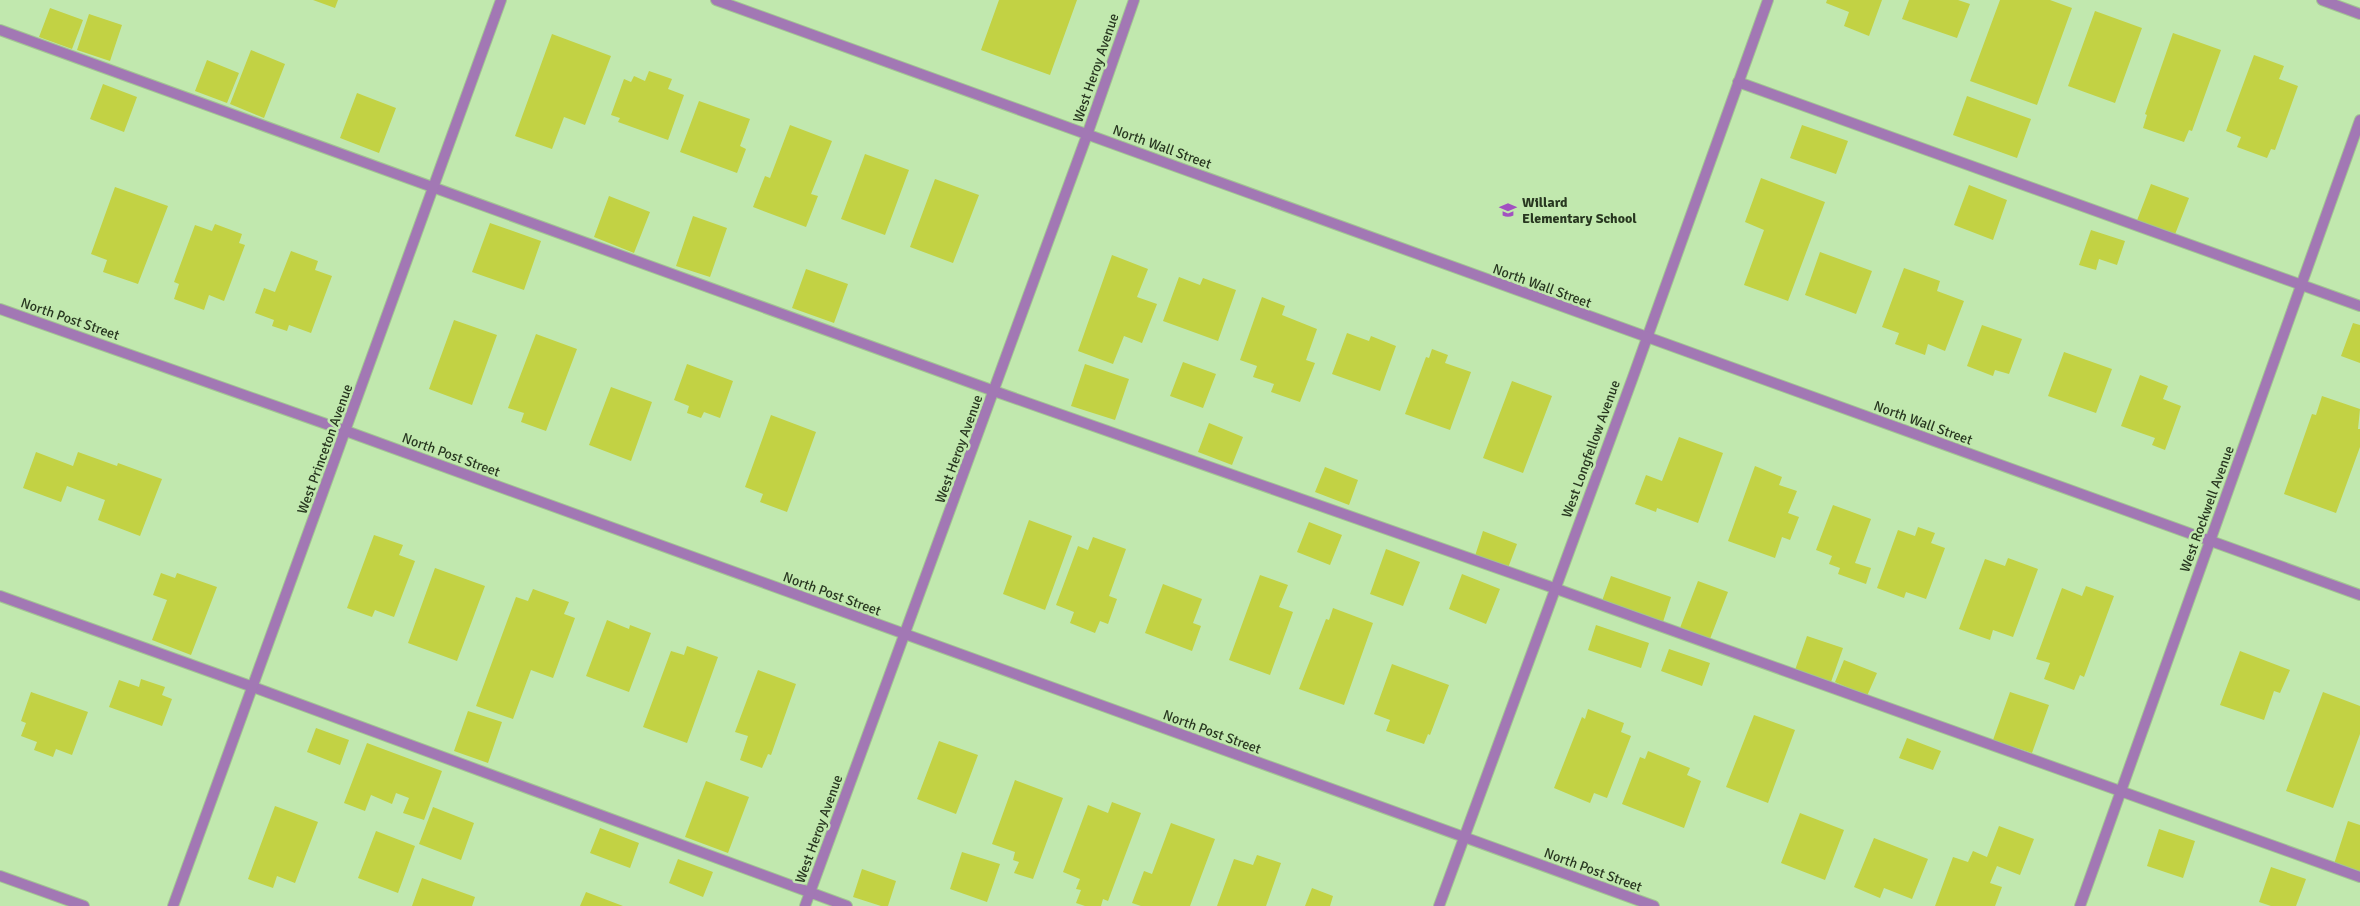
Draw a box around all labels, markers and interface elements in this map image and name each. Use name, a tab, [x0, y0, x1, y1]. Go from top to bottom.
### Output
street label: West Heroy Avenue	[1069, 11, 1123, 125]
street label: North Wall Street	[1110, 121, 1214, 173]
place label: Willard Elementary School	[1522, 194, 1637, 227]
school or university icon: Willard Elementary School	[1498, 200, 1518, 220]
street label: North Wall Street	[1490, 260, 1594, 312]
street label: North Post Street	[18, 294, 122, 344]
street label: West Longfellow Avenue	[1558, 378, 1624, 520]
street label: West Princeton Avenue	[294, 382, 356, 516]
street label: West Heroy Avenue	[931, 392, 987, 506]
street label: North Wall Street	[1871, 397, 1975, 449]
street label: North Post Street	[400, 429, 503, 481]
street label: West Rockwell Avenue	[2176, 443, 2238, 575]
street label: North Post Street	[781, 568, 884, 620]
street label: North Post Street	[1161, 706, 1264, 758]
street label: West Heroy Avenue	[791, 772, 847, 886]
street label: North Post Street	[1542, 844, 1645, 896]

